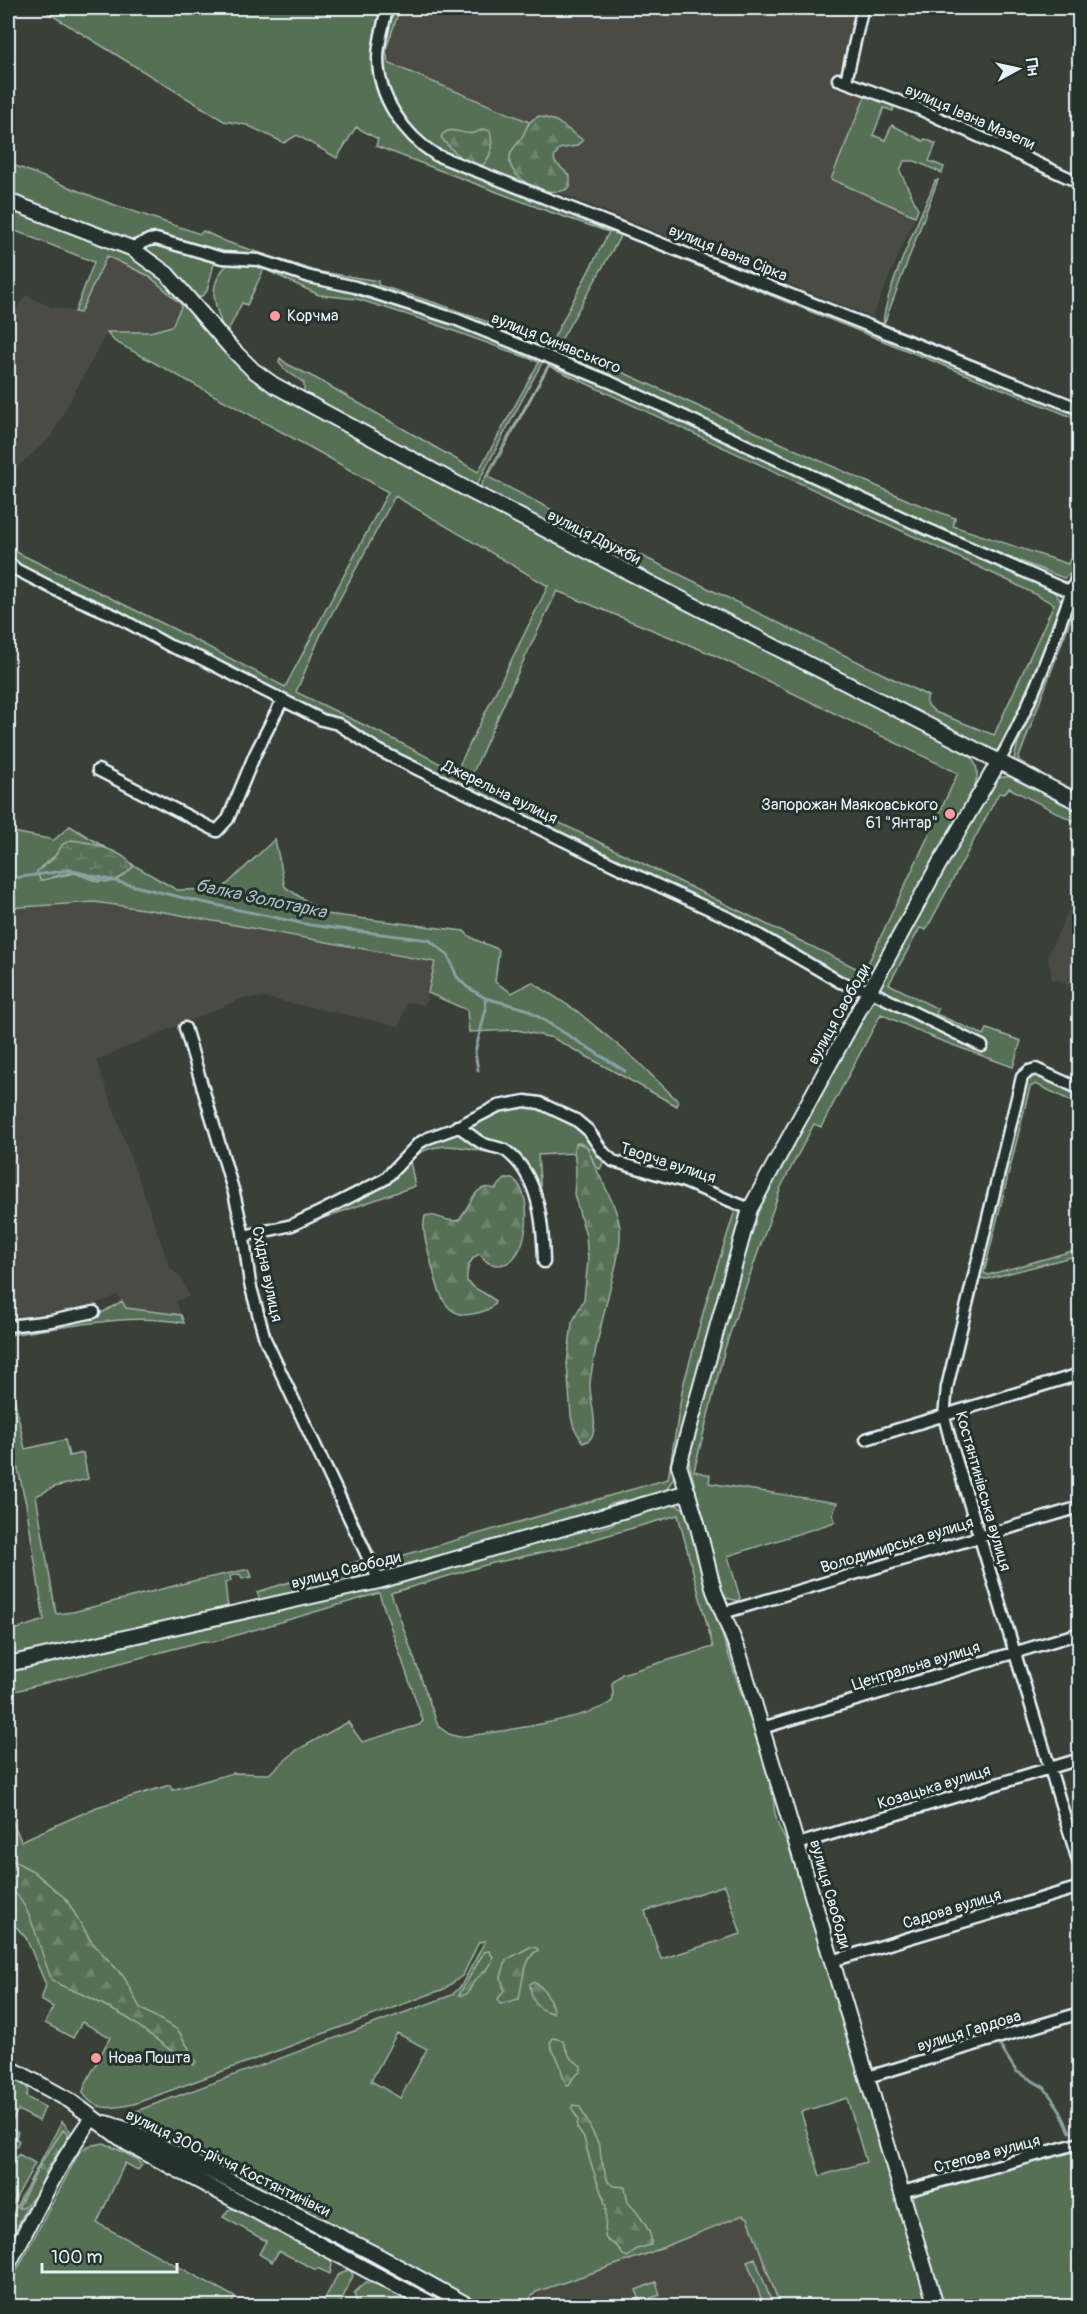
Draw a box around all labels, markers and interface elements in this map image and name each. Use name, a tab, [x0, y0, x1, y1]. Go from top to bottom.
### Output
north arrow	[988, 39, 1048, 99]
text: Пн	[1021, 57, 1043, 77]
street label: вулиця Івана Мазепи	[902, 79, 1038, 155]
street label: вулиця Івана Сірка	[666, 220, 790, 286]
place label: Корчма	[287, 306, 338, 326]
street label: вулиця Синявського	[488, 308, 624, 378]
marker: Корчма	[268, 309, 282, 323]
street label: вулиця Дружби	[544, 505, 644, 569]
street label: Джерельна вулиця	[438, 755, 561, 829]
place label: Запорожан Маяковського 61 "Янтар"	[761, 795, 938, 833]
marker: Запорожан Маяковського 61 "Янтар"	[943, 807, 957, 821]
water label: балка Золотарка	[194, 874, 330, 924]
street label: вулиця Свободи	[803, 960, 875, 1068]
street label: Творча вулиця	[618, 1138, 718, 1188]
street label: Східна вулиця	[247, 1224, 287, 1324]
street label: Костянтинівська вулиця	[951, 1409, 1015, 1573]
street label: Володимирська вулиця	[818, 1512, 976, 1578]
street label: вулиця Свободи	[289, 1547, 403, 1593]
street label: Центральна вулиця	[850, 1637, 982, 1695]
street label: Козацька вулиця	[875, 1760, 993, 1814]
street label: вулиця Свободи	[805, 1837, 855, 1951]
street label: Садова вулиця	[900, 1885, 1004, 1933]
street label: вулиця Гардова	[915, 2006, 1023, 2056]
place label: Нова Пошта	[108, 2048, 190, 2068]
marker: Нова Пошта	[89, 2051, 103, 2065]
street label: вулиця 300-річчя Костянтинівки	[123, 2105, 333, 2221]
street label: Степова вулиця	[932, 2130, 1042, 2178]
scale bar	[42, 2236, 177, 2274]
text: 100 m	[51, 2246, 103, 2269]

